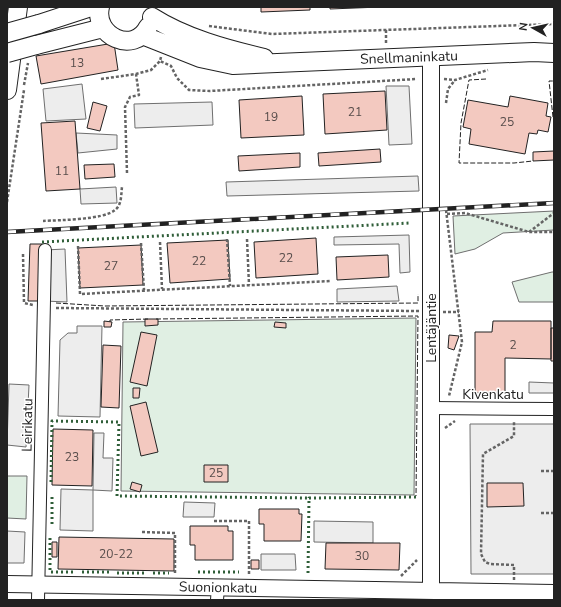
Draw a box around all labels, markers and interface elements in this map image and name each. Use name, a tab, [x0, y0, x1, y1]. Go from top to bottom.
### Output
north arrow	[513, 8, 553, 48]
text: N	[516, 22, 532, 32]
street label: Snellmaninkatu	[360, 46, 458, 69]
house number: 13	[70, 55, 84, 71]
house number: 21	[348, 104, 362, 120]
house number: 19	[264, 109, 278, 125]
house number: 25	[500, 114, 514, 130]
house number: 11	[55, 163, 69, 179]
house number: 22	[279, 250, 293, 266]
house number: 22	[192, 253, 206, 269]
house number: 27	[104, 258, 118, 274]
street label: Lentäjäntie	[422, 293, 441, 363]
house number: 2	[509, 337, 517, 353]
street label: Kivenkatu	[462, 385, 524, 404]
street label: Leirikatu	[18, 398, 37, 452]
house number: 23	[65, 449, 79, 465]
house number: 25	[209, 465, 223, 481]
house number: 20-22	[99, 546, 133, 562]
house number: 30	[355, 548, 369, 564]
street label: Suonionkatu	[179, 577, 257, 598]

